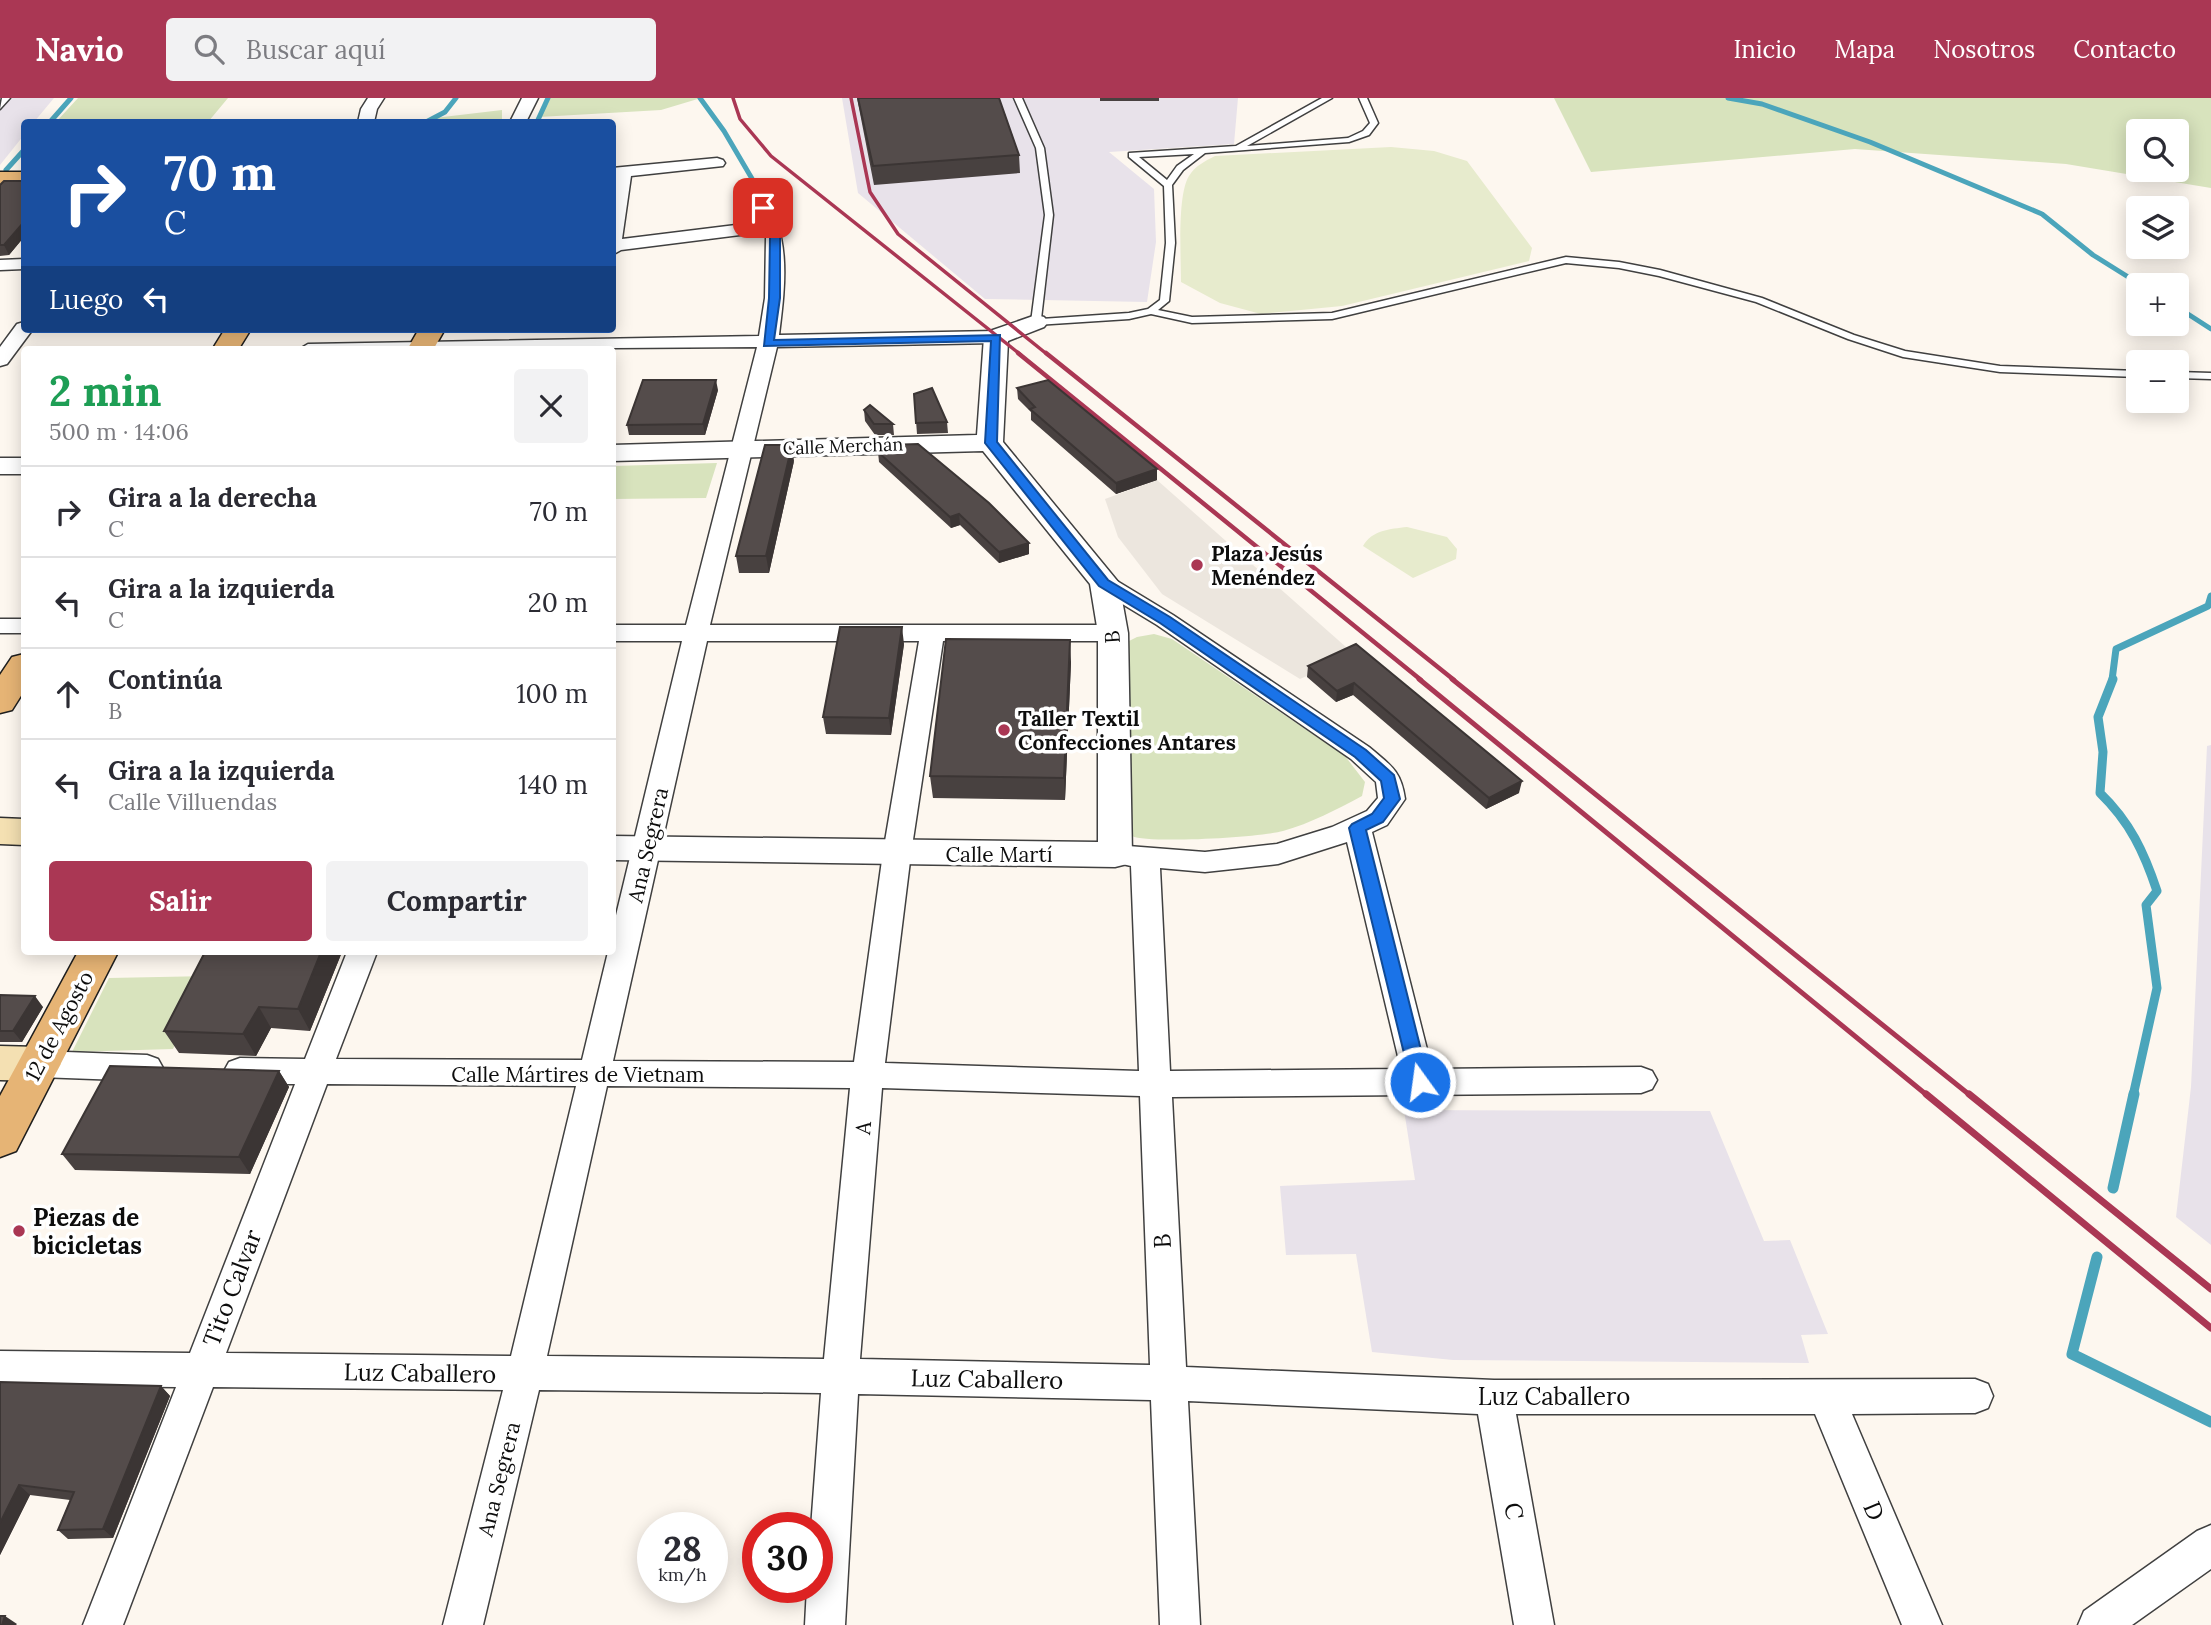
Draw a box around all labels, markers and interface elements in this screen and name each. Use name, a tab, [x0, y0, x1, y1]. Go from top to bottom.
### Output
search box	[166, 18, 656, 81]
text: Navio	[35, 28, 124, 70]
icon: search	[190, 30, 228, 68]
text: Buscar aquí	[246, 33, 386, 66]
text: Inicio	[1733, 34, 1796, 65]
text: Mapa	[1834, 34, 1895, 65]
text: Nosotros	[1933, 34, 2035, 65]
text: Contacto	[2073, 34, 2176, 65]
map controls	[2126, 119, 2189, 413]
button: search	[2126, 119, 2189, 182]
text: 70 m	[164, 141, 276, 203]
icon: right	[49, 147, 140, 238]
pin	[733, 178, 793, 238]
icon: arrive	[744, 189, 782, 227]
button: layers	[2126, 196, 2189, 259]
text: C	[164, 202, 186, 243]
button: +	[2126, 273, 2189, 336]
icon: left	[137, 280, 175, 318]
text: Luego	[49, 283, 123, 316]
button: −	[2126, 350, 2189, 413]
text: 2 min	[49, 364, 162, 418]
button: close	[514, 369, 588, 443]
text: 500 m · 14:06	[49, 417, 189, 446]
street label: Calle Merchán	[782, 432, 904, 460]
text: Gira a la derecha	[108, 481, 317, 514]
icon: right	[49, 493, 87, 531]
text: 70 m	[530, 495, 588, 528]
text: C	[108, 514, 124, 543]
place label: Plaza Jesús Menéndez	[1211, 540, 1323, 591]
marker: Plaza Jesús Menéndez	[1189, 557, 1205, 573]
text: Gira a la izquierda	[108, 572, 335, 605]
icon: left	[49, 584, 87, 622]
text: 20 m	[528, 586, 588, 619]
text: C	[108, 605, 124, 634]
street label: B	[1098, 630, 1126, 644]
text: Continúa	[108, 663, 222, 696]
icon: ahead	[49, 675, 87, 713]
text: 100 m	[516, 677, 588, 710]
text: B	[108, 696, 122, 725]
place label: Taller Textil Confecciones Antares	[1018, 705, 1236, 756]
marker: Taller Textil Confecciones Antares	[996, 722, 1012, 738]
text: Gira a la izquierda	[108, 754, 335, 787]
icon: left	[49, 766, 87, 804]
text: 140 m	[518, 768, 588, 801]
street label: Ana Segrera	[621, 785, 674, 906]
text: Calle Villuendas	[108, 787, 277, 816]
street label: Calle Martí	[945, 841, 1053, 868]
button: Salir	[49, 861, 312, 941]
button: Compartir	[326, 861, 588, 941]
street label: 12 de Agosto	[19, 966, 99, 1086]
position arrow	[1383, 1045, 1457, 1119]
street label: Calle Mártires de Vietnam	[451, 1061, 705, 1088]
street label: A	[849, 1119, 877, 1137]
place label: Piezas de bicicletas	[32, 1202, 142, 1261]
marker: Piezas de bicicletas	[11, 1223, 27, 1239]
street label: Tito Calvar	[196, 1225, 269, 1351]
street label: B	[1146, 1233, 1178, 1249]
street label: Luz Caballero	[343, 1356, 497, 1390]
street label: Luz Caballero	[910, 1362, 1064, 1396]
street label: Luz Caballero	[1478, 1381, 1630, 1412]
street label: Ana Segrera	[471, 1419, 526, 1540]
street label: D	[1856, 1497, 1892, 1525]
street label: C	[1497, 1500, 1531, 1522]
speed limit sign: 30	[742, 1512, 833, 1603]
text: 28	[663, 1526, 702, 1571]
text: km/h	[658, 1563, 707, 1586]

